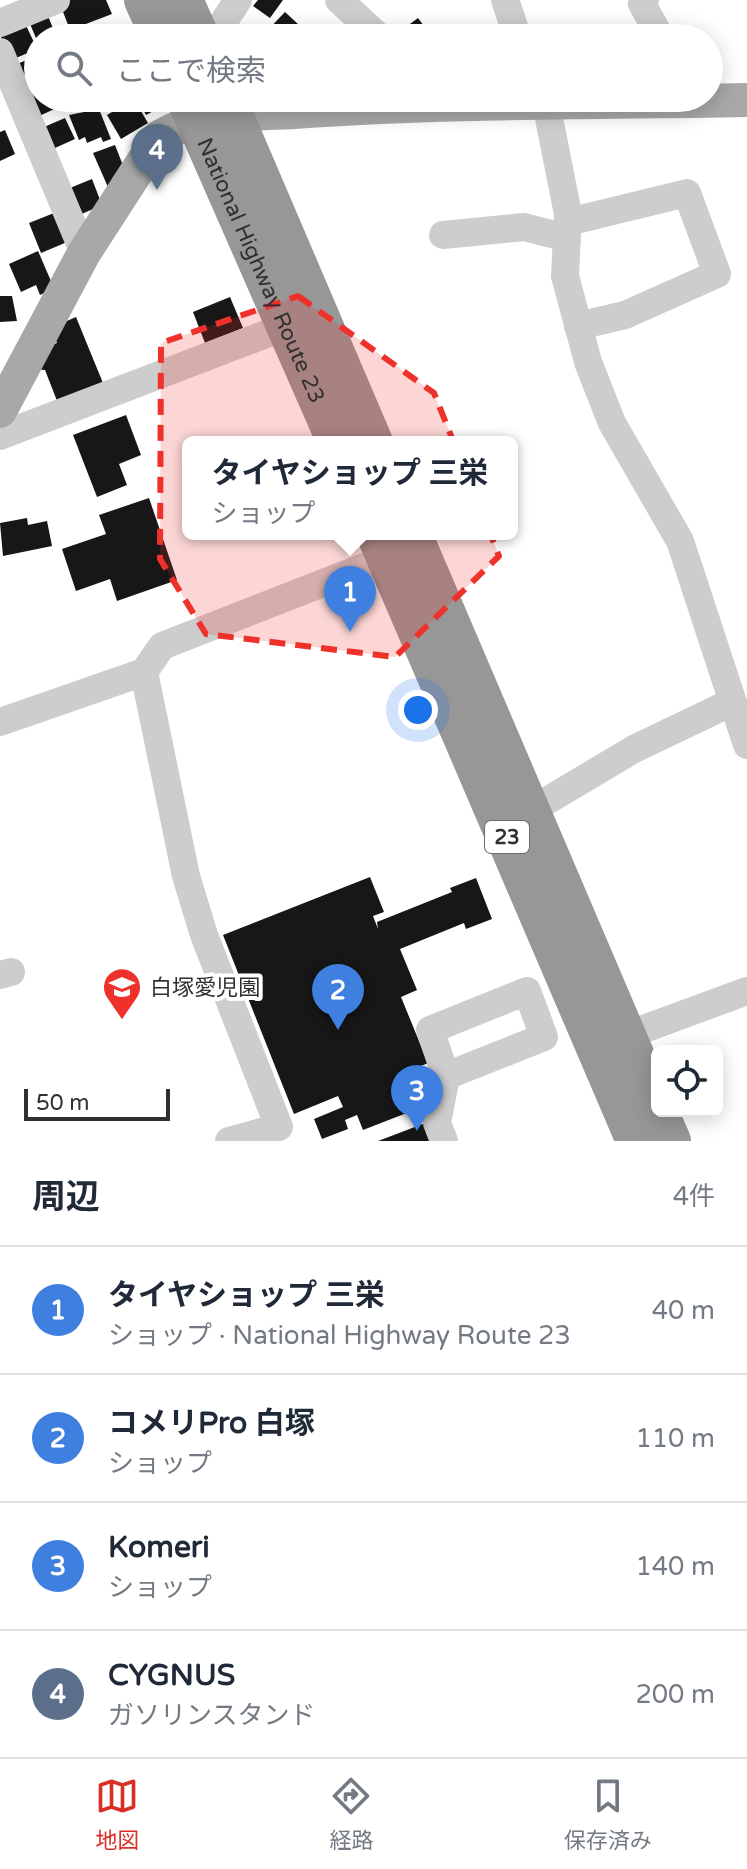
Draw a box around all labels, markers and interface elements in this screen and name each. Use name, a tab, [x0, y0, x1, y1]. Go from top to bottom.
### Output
search box	[24, 24, 723, 112]
icon: search	[52, 46, 96, 90]
text: ここで検索	[116, 53, 266, 90]
pin: 4	[131, 124, 183, 190]
street label: National Highway Route 23	[191, 134, 330, 407]
popup	[182, 436, 518, 540]
text: タイヤショップ 三栄	[212, 455, 488, 492]
text: ショップ	[212, 498, 316, 529]
pin: 1	[324, 566, 376, 632]
your location	[398, 690, 438, 730]
road number: 23	[485, 821, 529, 853]
pin: 2	[312, 964, 364, 1030]
school or university icon: 白塚愛児園	[101, 966, 143, 1021]
place label: 白塚愛児園	[150, 975, 260, 1001]
map controls	[651, 1045, 723, 1117]
button: locate	[651, 1045, 723, 1117]
pin: 3	[391, 1065, 443, 1131]
scale bar	[24, 1085, 170, 1121]
text: 50 m	[36, 1090, 90, 1116]
text: 周辺	[32, 1177, 100, 1218]
text: 4件	[673, 1181, 715, 1212]
text: タイヤショップ 三栄	[108, 1277, 385, 1314]
text: 1	[50, 1295, 66, 1326]
text: 40 m	[652, 1295, 715, 1326]
text: ショップ · National Highway Route 23	[108, 1320, 571, 1351]
text: コメリPro 白塚	[108, 1405, 315, 1442]
text: 2	[50, 1423, 66, 1454]
text: 110 m	[635, 1423, 715, 1454]
text: ショップ	[108, 1448, 212, 1479]
text: Komeri	[108, 1529, 210, 1566]
text: 3	[50, 1551, 66, 1582]
text: 140 m	[635, 1551, 715, 1582]
text: ショップ	[108, 1572, 212, 1603]
text: CYGNUS	[108, 1657, 235, 1694]
text: 4	[50, 1679, 66, 1710]
text: 200 m	[635, 1679, 715, 1710]
text: ガソリンスタンド	[108, 1700, 315, 1731]
tab: 地図	[95, 1774, 139, 1854]
tab: 経路	[329, 1774, 374, 1854]
tab: 保存済み	[564, 1774, 652, 1854]

